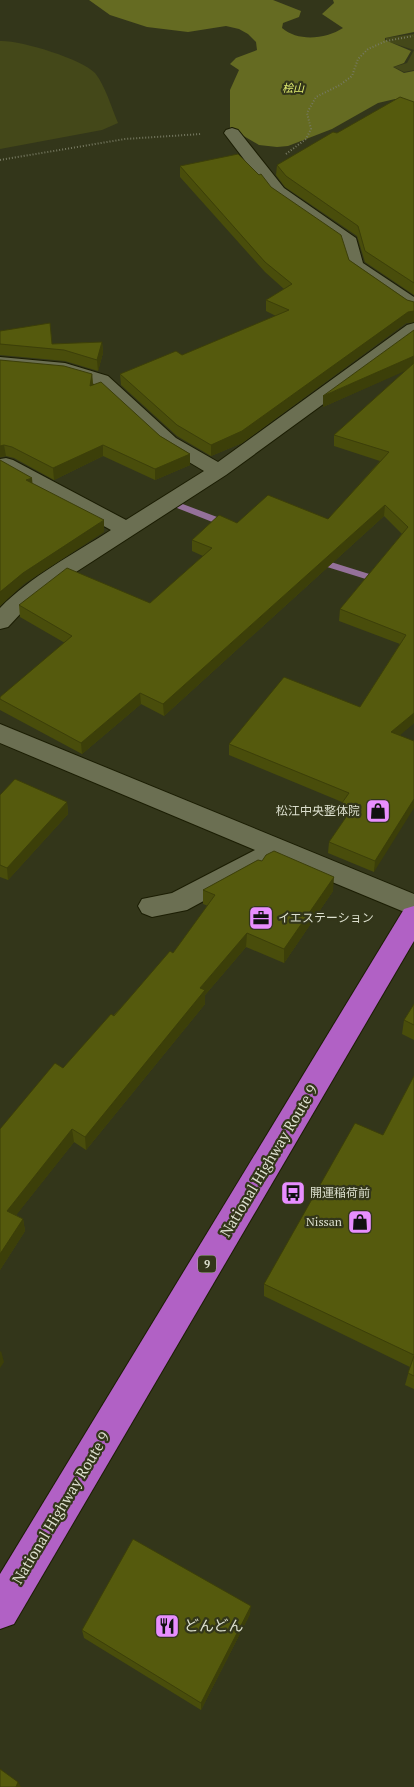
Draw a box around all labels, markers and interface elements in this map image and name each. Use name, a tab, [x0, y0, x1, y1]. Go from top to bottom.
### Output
park label: 桧山	[282, 81, 305, 95]
shop icon: 松江中央整体院	[365, 798, 391, 824]
place label: 松江中央整体院	[276, 803, 360, 818]
office icon: イエステーション	[248, 905, 274, 931]
place label: イエステーション	[278, 910, 374, 925]
street label: National Highway Route 9	[215, 1081, 322, 1240]
bus stop icon: 開運稲荷前	[280, 1180, 306, 1206]
place label: 開運稲荷前	[310, 1185, 370, 1200]
shop icon: Nissan	[347, 1209, 373, 1235]
place label: Nissan	[306, 1214, 342, 1229]
road number: 9	[198, 1256, 216, 1272]
street label: National Highway Route 9	[7, 1428, 114, 1587]
restaurant icon: どんどん	[154, 1613, 180, 1639]
place label: どんどん	[184, 1615, 244, 1635]

